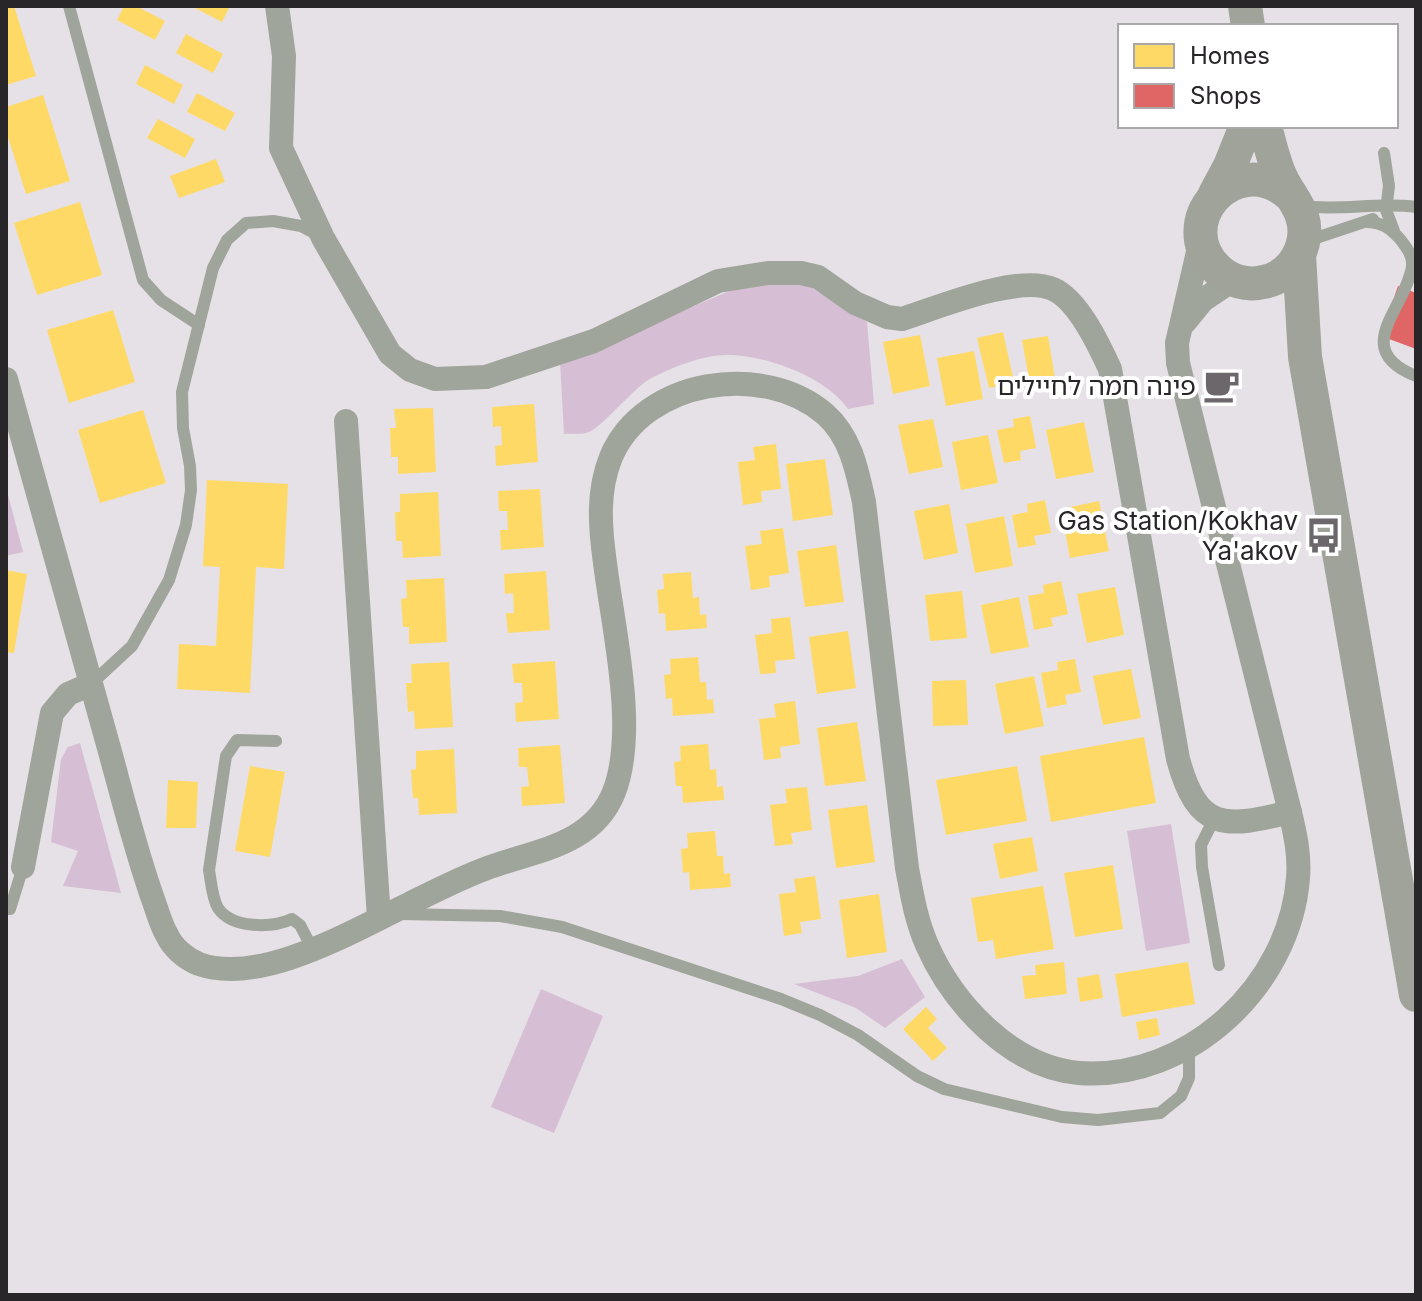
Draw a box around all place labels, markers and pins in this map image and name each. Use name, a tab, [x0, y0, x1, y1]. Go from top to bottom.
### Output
cafe icon: פינה חמה לחיילים	[1203, 366, 1241, 404]
place label: פינה חמה לחיילים	[997, 370, 1196, 401]
place label: Gas Station/Kokhav Ya'akov	[1057, 505, 1298, 566]
bus stop icon: Gas Station/Kokhav Ya'akov	[1305, 516, 1343, 554]

